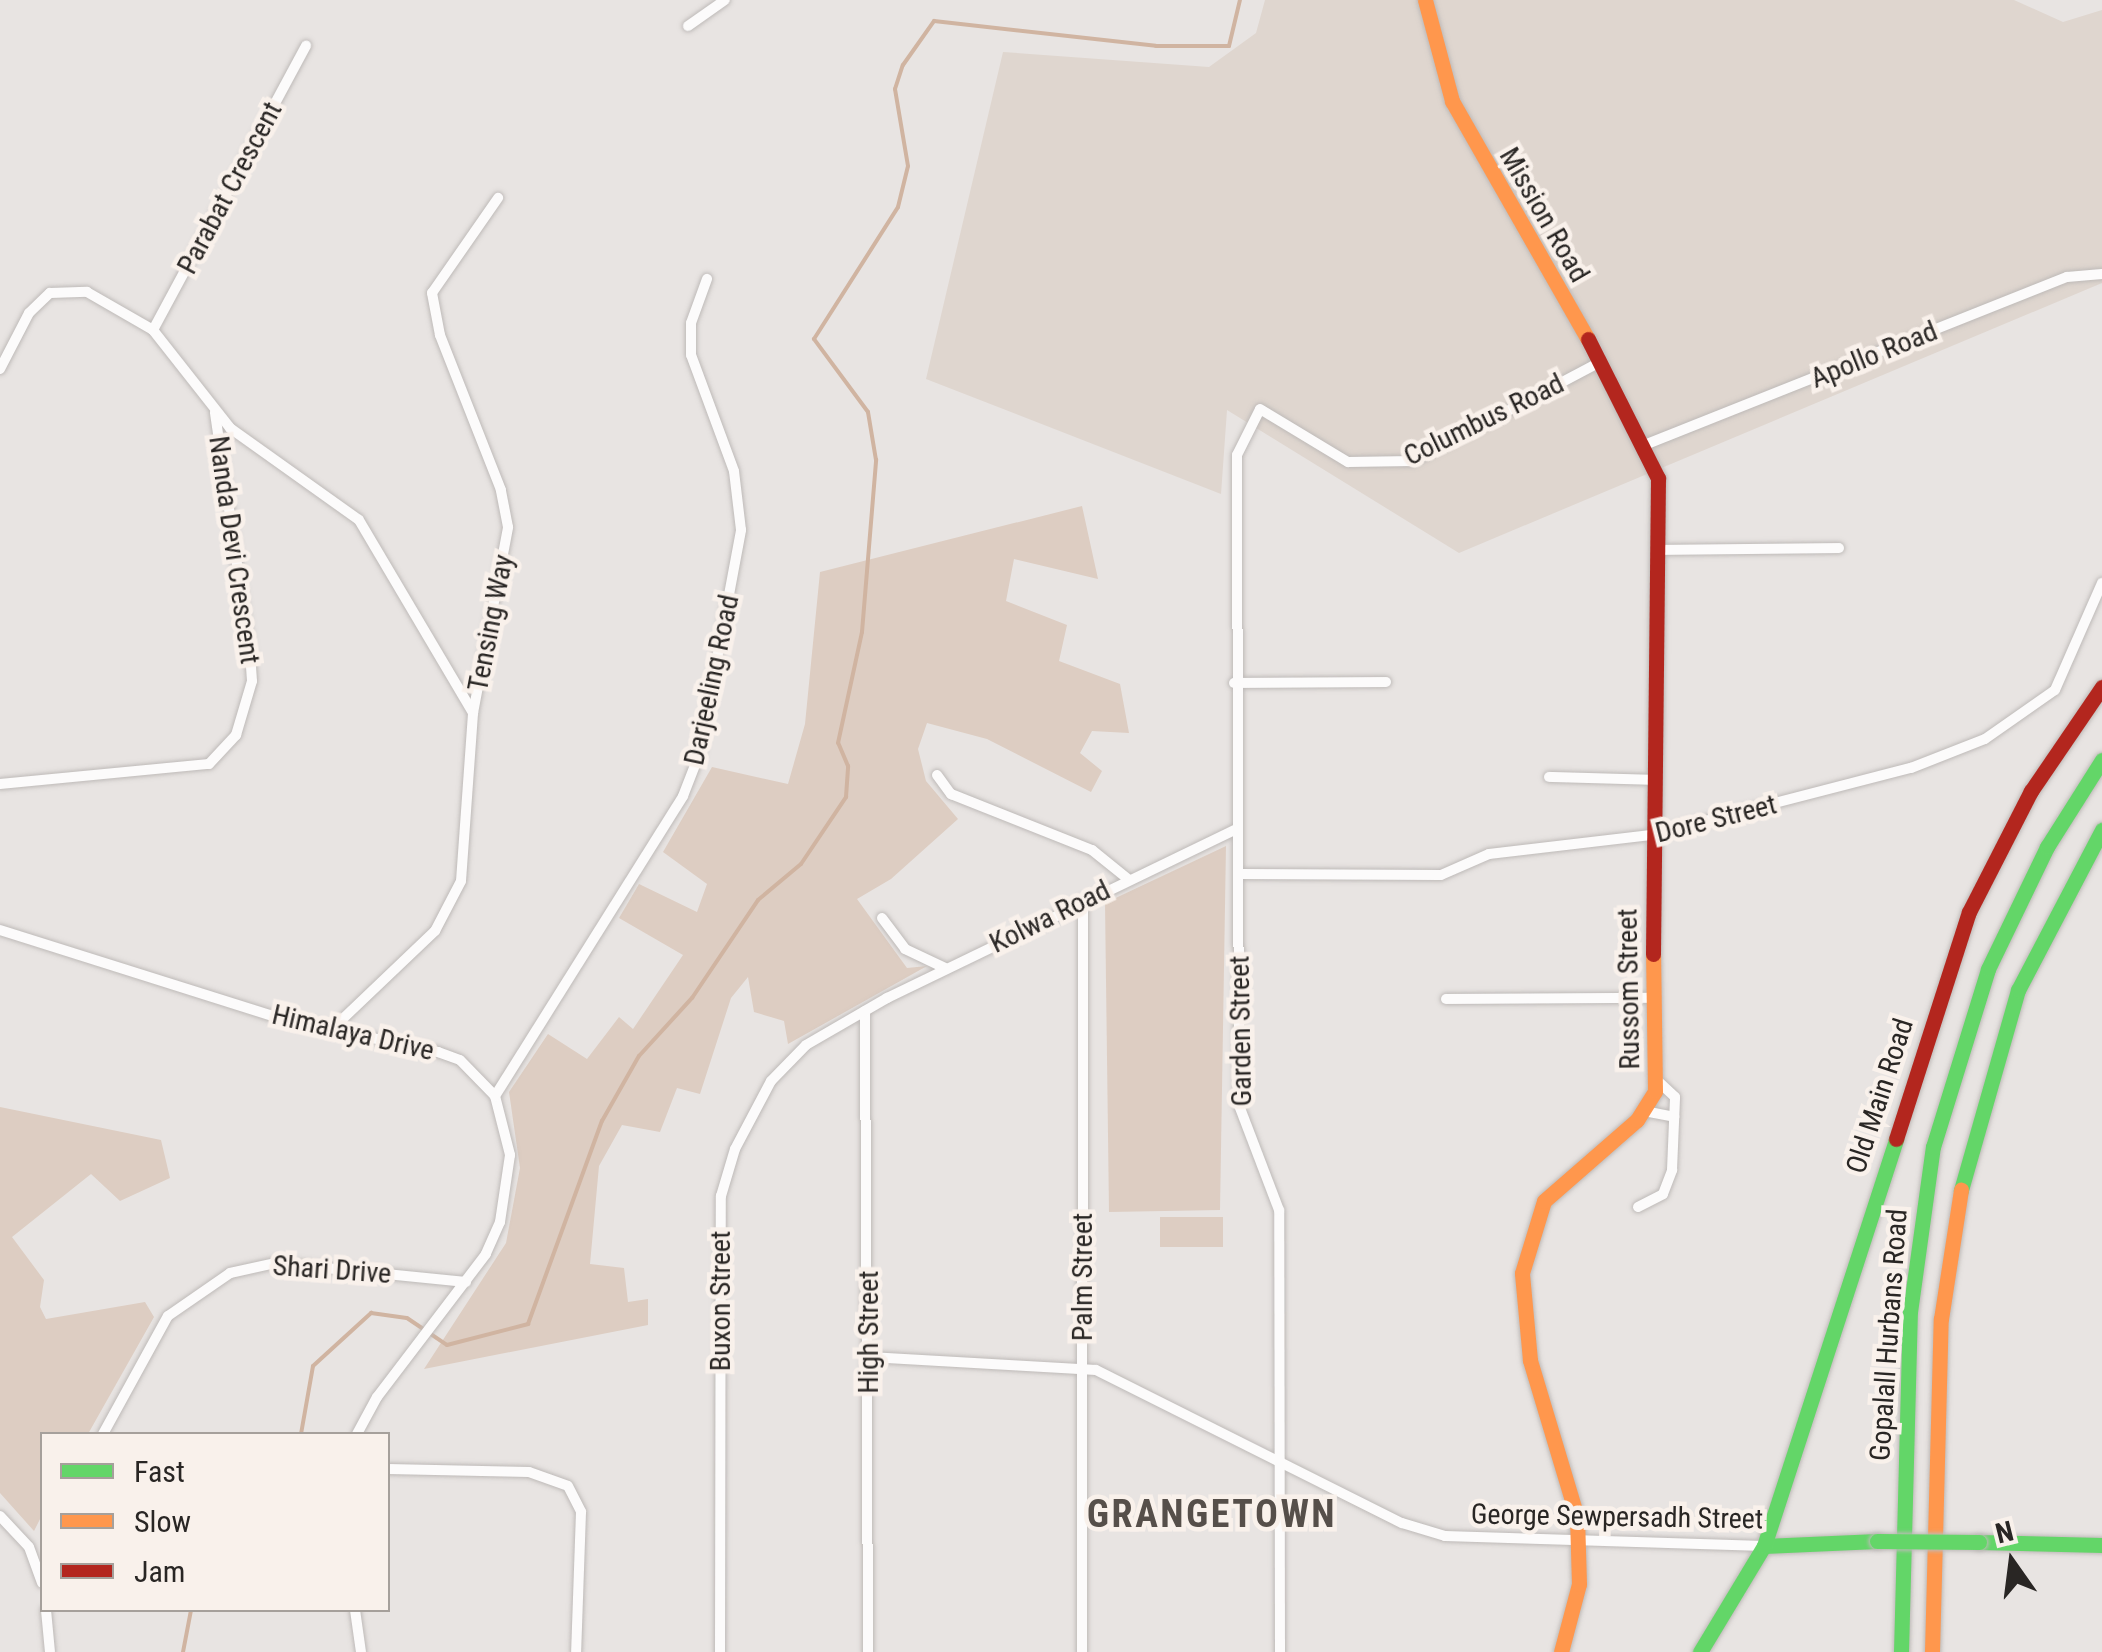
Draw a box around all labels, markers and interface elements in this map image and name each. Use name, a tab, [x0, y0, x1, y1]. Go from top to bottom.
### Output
street label: Parabat Crescent	[171, 96, 289, 280]
street label: Mission Road	[1492, 142, 1596, 288]
street label: Apollo Road	[1806, 314, 1942, 396]
street label: Columbus Road	[1399, 367, 1569, 473]
street label: Nanda Devi Crescent	[201, 434, 267, 666]
street label: Tensing Way	[461, 552, 521, 694]
street label: Darjeeling Road	[678, 592, 746, 768]
street label: Dore Street	[1652, 788, 1780, 850]
street label: Kolwa Road	[984, 873, 1116, 961]
street label: Russom Street	[1611, 908, 1647, 1070]
street label: Garden Street	[1223, 955, 1259, 1107]
street label: Himalaya Drive	[269, 998, 437, 1068]
street label: Old Main Road	[1839, 1014, 1921, 1178]
street label: Gopalall Hurbans Road	[1863, 1208, 1915, 1462]
street label: Palm Street	[1066, 1213, 1100, 1341]
street label: Buxon Street	[704, 1231, 738, 1371]
street label: Shari Drive	[272, 1249, 392, 1291]
street label: High Street	[852, 1270, 886, 1394]
legend	[40, 1432, 390, 1612]
text: Fast	[134, 1454, 185, 1489]
district label: GRANGETOWN	[1087, 1492, 1337, 1538]
street label: George Sewpersadh Street	[1471, 1498, 1763, 1536]
text: Slow	[134, 1504, 191, 1539]
north arrow	[1962, 1512, 2062, 1612]
text: N	[1992, 1514, 2017, 1550]
text: Jam	[134, 1554, 185, 1589]

